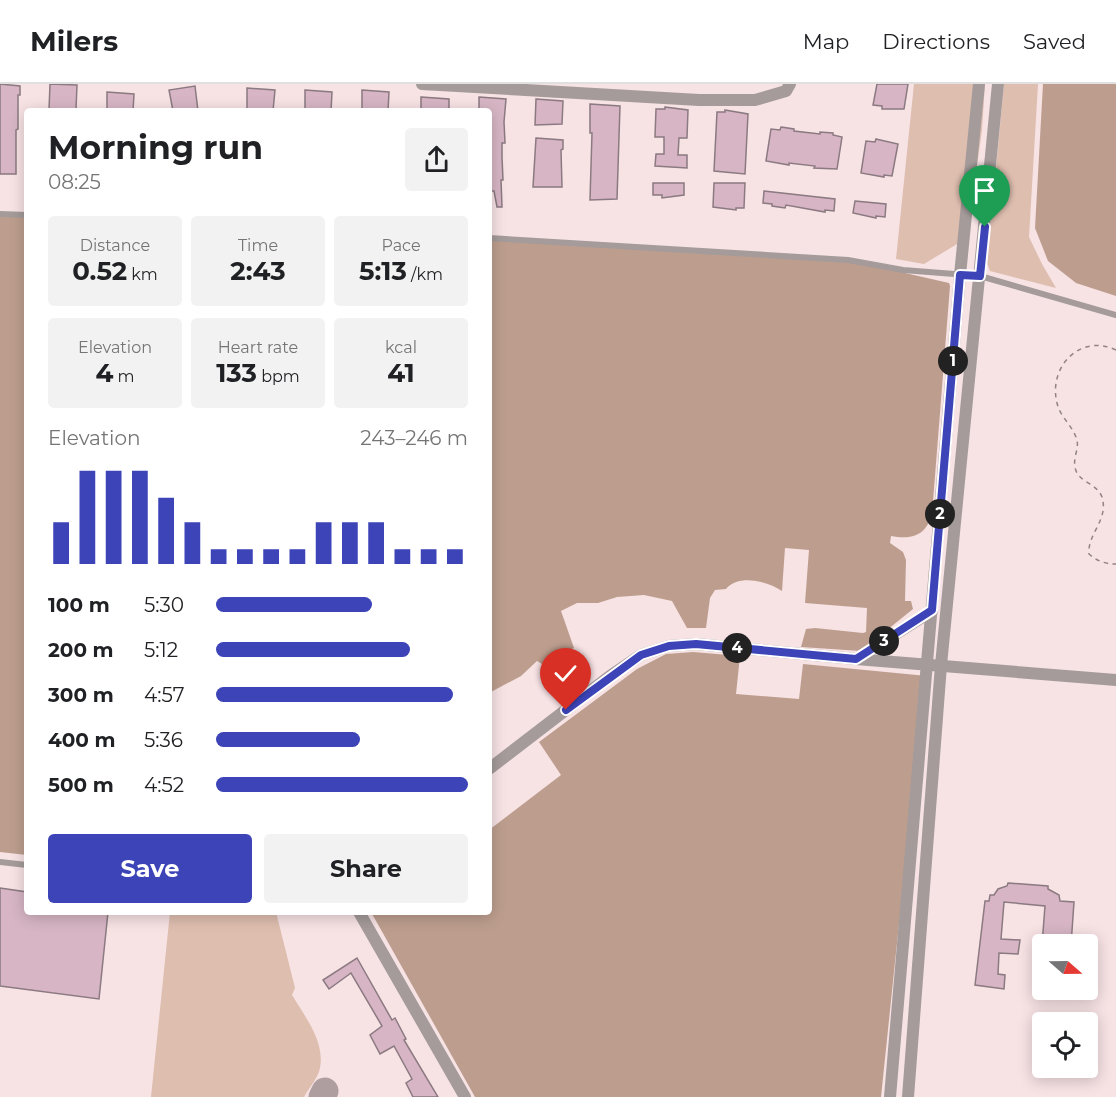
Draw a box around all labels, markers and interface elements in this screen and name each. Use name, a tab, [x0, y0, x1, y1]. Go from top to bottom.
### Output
text: Milers	[30, 24, 118, 58]
text: Map	[803, 29, 849, 54]
text: Directions	[882, 29, 990, 54]
text: Saved	[1023, 29, 1086, 54]
text: Morning run	[48, 127, 263, 167]
button: share	[405, 128, 468, 191]
pin	[959, 165, 1010, 227]
text: 08:25	[48, 170, 101, 194]
icon: arrive	[968, 174, 1001, 207]
text: Distance	[80, 236, 150, 255]
text: Time	[238, 236, 278, 255]
text: Pace	[381, 236, 421, 255]
text: 0.52	[72, 255, 127, 287]
text: 2:43	[230, 255, 286, 287]
text: 5:13	[359, 255, 407, 287]
text: km	[127, 265, 158, 284]
text: /km	[407, 265, 443, 284]
text: Elevation	[78, 338, 152, 357]
text: Heart rate	[218, 338, 298, 357]
text: kcal	[385, 338, 417, 357]
pin: 1	[938, 346, 968, 376]
text: 1	[950, 351, 956, 370]
text: 4	[95, 357, 113, 389]
text: 133	[216, 357, 257, 389]
text: 41	[387, 357, 415, 389]
text: m	[113, 367, 135, 386]
text: bpm	[257, 367, 300, 386]
text: Elevation	[48, 426, 140, 450]
text: 243–246 m	[360, 426, 468, 450]
pin: 2	[925, 499, 955, 529]
text: 2	[935, 504, 945, 523]
text: 100 m	[48, 593, 110, 617]
text: 5:30	[144, 593, 184, 617]
pin: 3	[869, 626, 899, 656]
text: 3	[879, 631, 889, 650]
pin: 4	[722, 633, 752, 663]
text: 200 m	[48, 638, 114, 662]
text: 5:12	[144, 638, 178, 662]
text: 4	[731, 638, 743, 657]
pin	[540, 648, 591, 710]
icon: check	[549, 657, 582, 690]
text: 300 m	[48, 683, 114, 707]
text: 4:57	[144, 683, 184, 707]
text: 400 m	[48, 728, 116, 752]
text: 5:36	[144, 728, 183, 752]
text: 500 m	[48, 773, 114, 797]
text: 4:52	[144, 773, 184, 797]
button: Save	[48, 834, 252, 903]
button: Share	[264, 834, 468, 903]
north arrow	[1032, 934, 1098, 1000]
map controls	[1032, 934, 1098, 1078]
button: locate	[1032, 1012, 1098, 1078]

